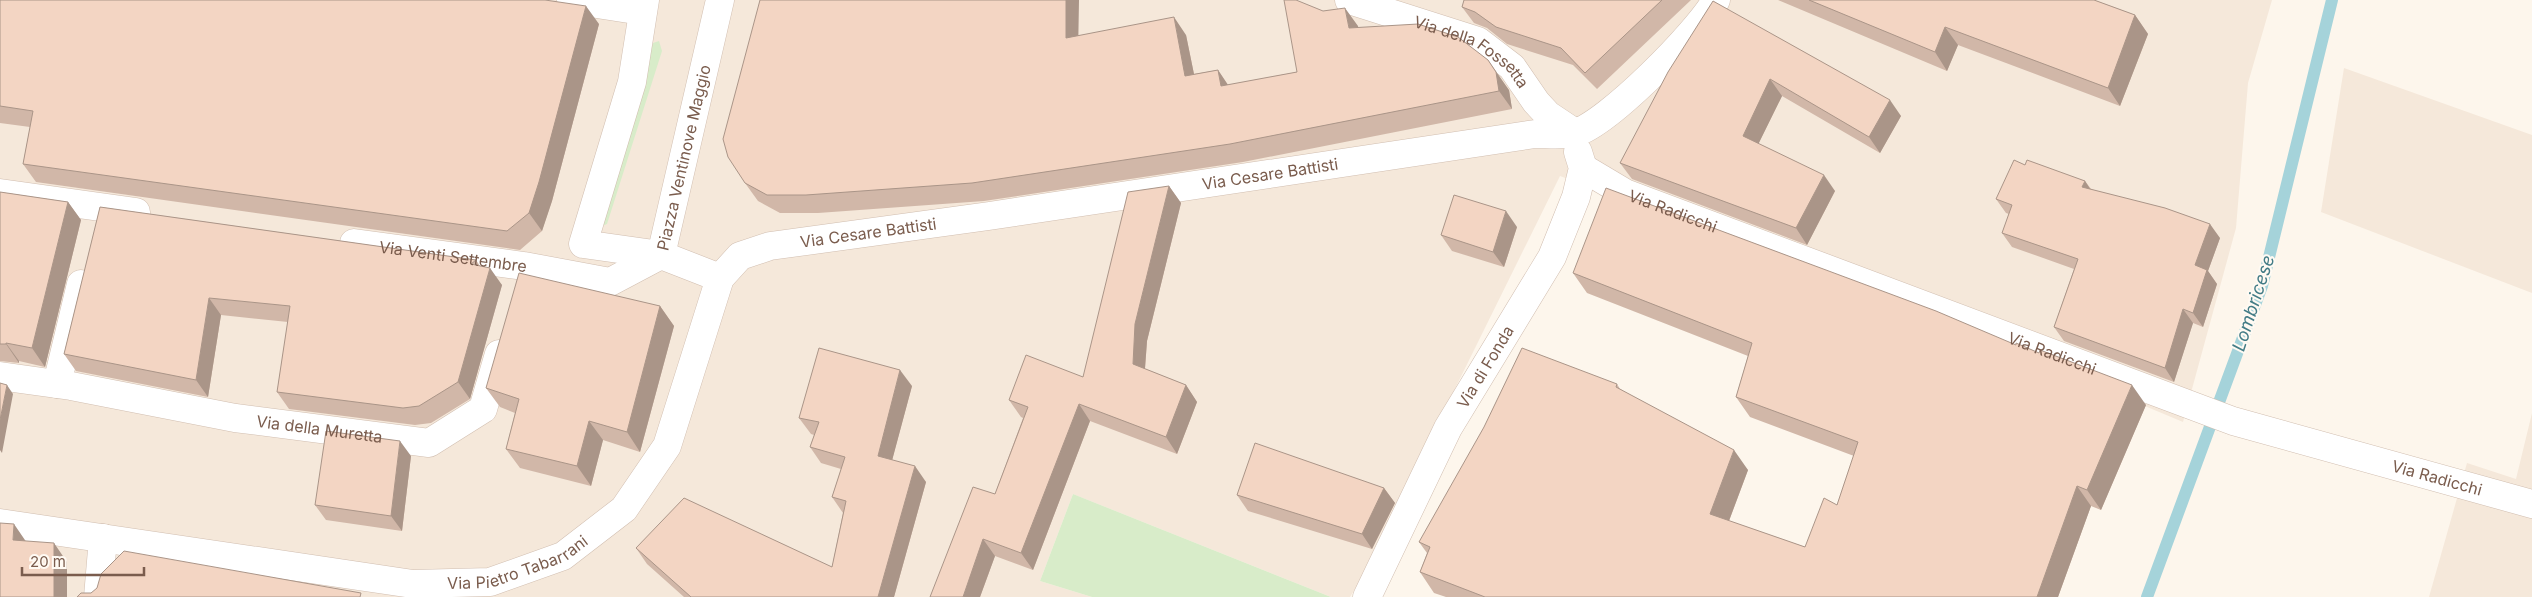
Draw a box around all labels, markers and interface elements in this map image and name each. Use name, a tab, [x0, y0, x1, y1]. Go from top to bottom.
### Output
street label: Via della Fossetta	[1411, 11, 1533, 92]
street label: Piazza Ventinove Maggio	[652, 63, 715, 252]
street label: Via Cesare Battisti	[1201, 154, 1339, 194]
street label: Via Radicchi	[1626, 185, 1720, 237]
street label: Via Cesare Battisti	[799, 213, 938, 252]
street label: Via Venti Settembre	[378, 237, 528, 276]
water label: Lombricese	[2228, 252, 2278, 354]
street label: Via di Fonda	[1452, 322, 1518, 412]
street label: Via Radicchi	[2005, 327, 2099, 379]
street label: Via della Muretta	[255, 411, 384, 447]
street label: Via Radicchi	[2390, 456, 2484, 500]
street label: Via Pietro Tabarrani	[447, 531, 592, 593]
scale bar	[22, 544, 145, 576]
text: 20 m	[30, 552, 66, 571]

